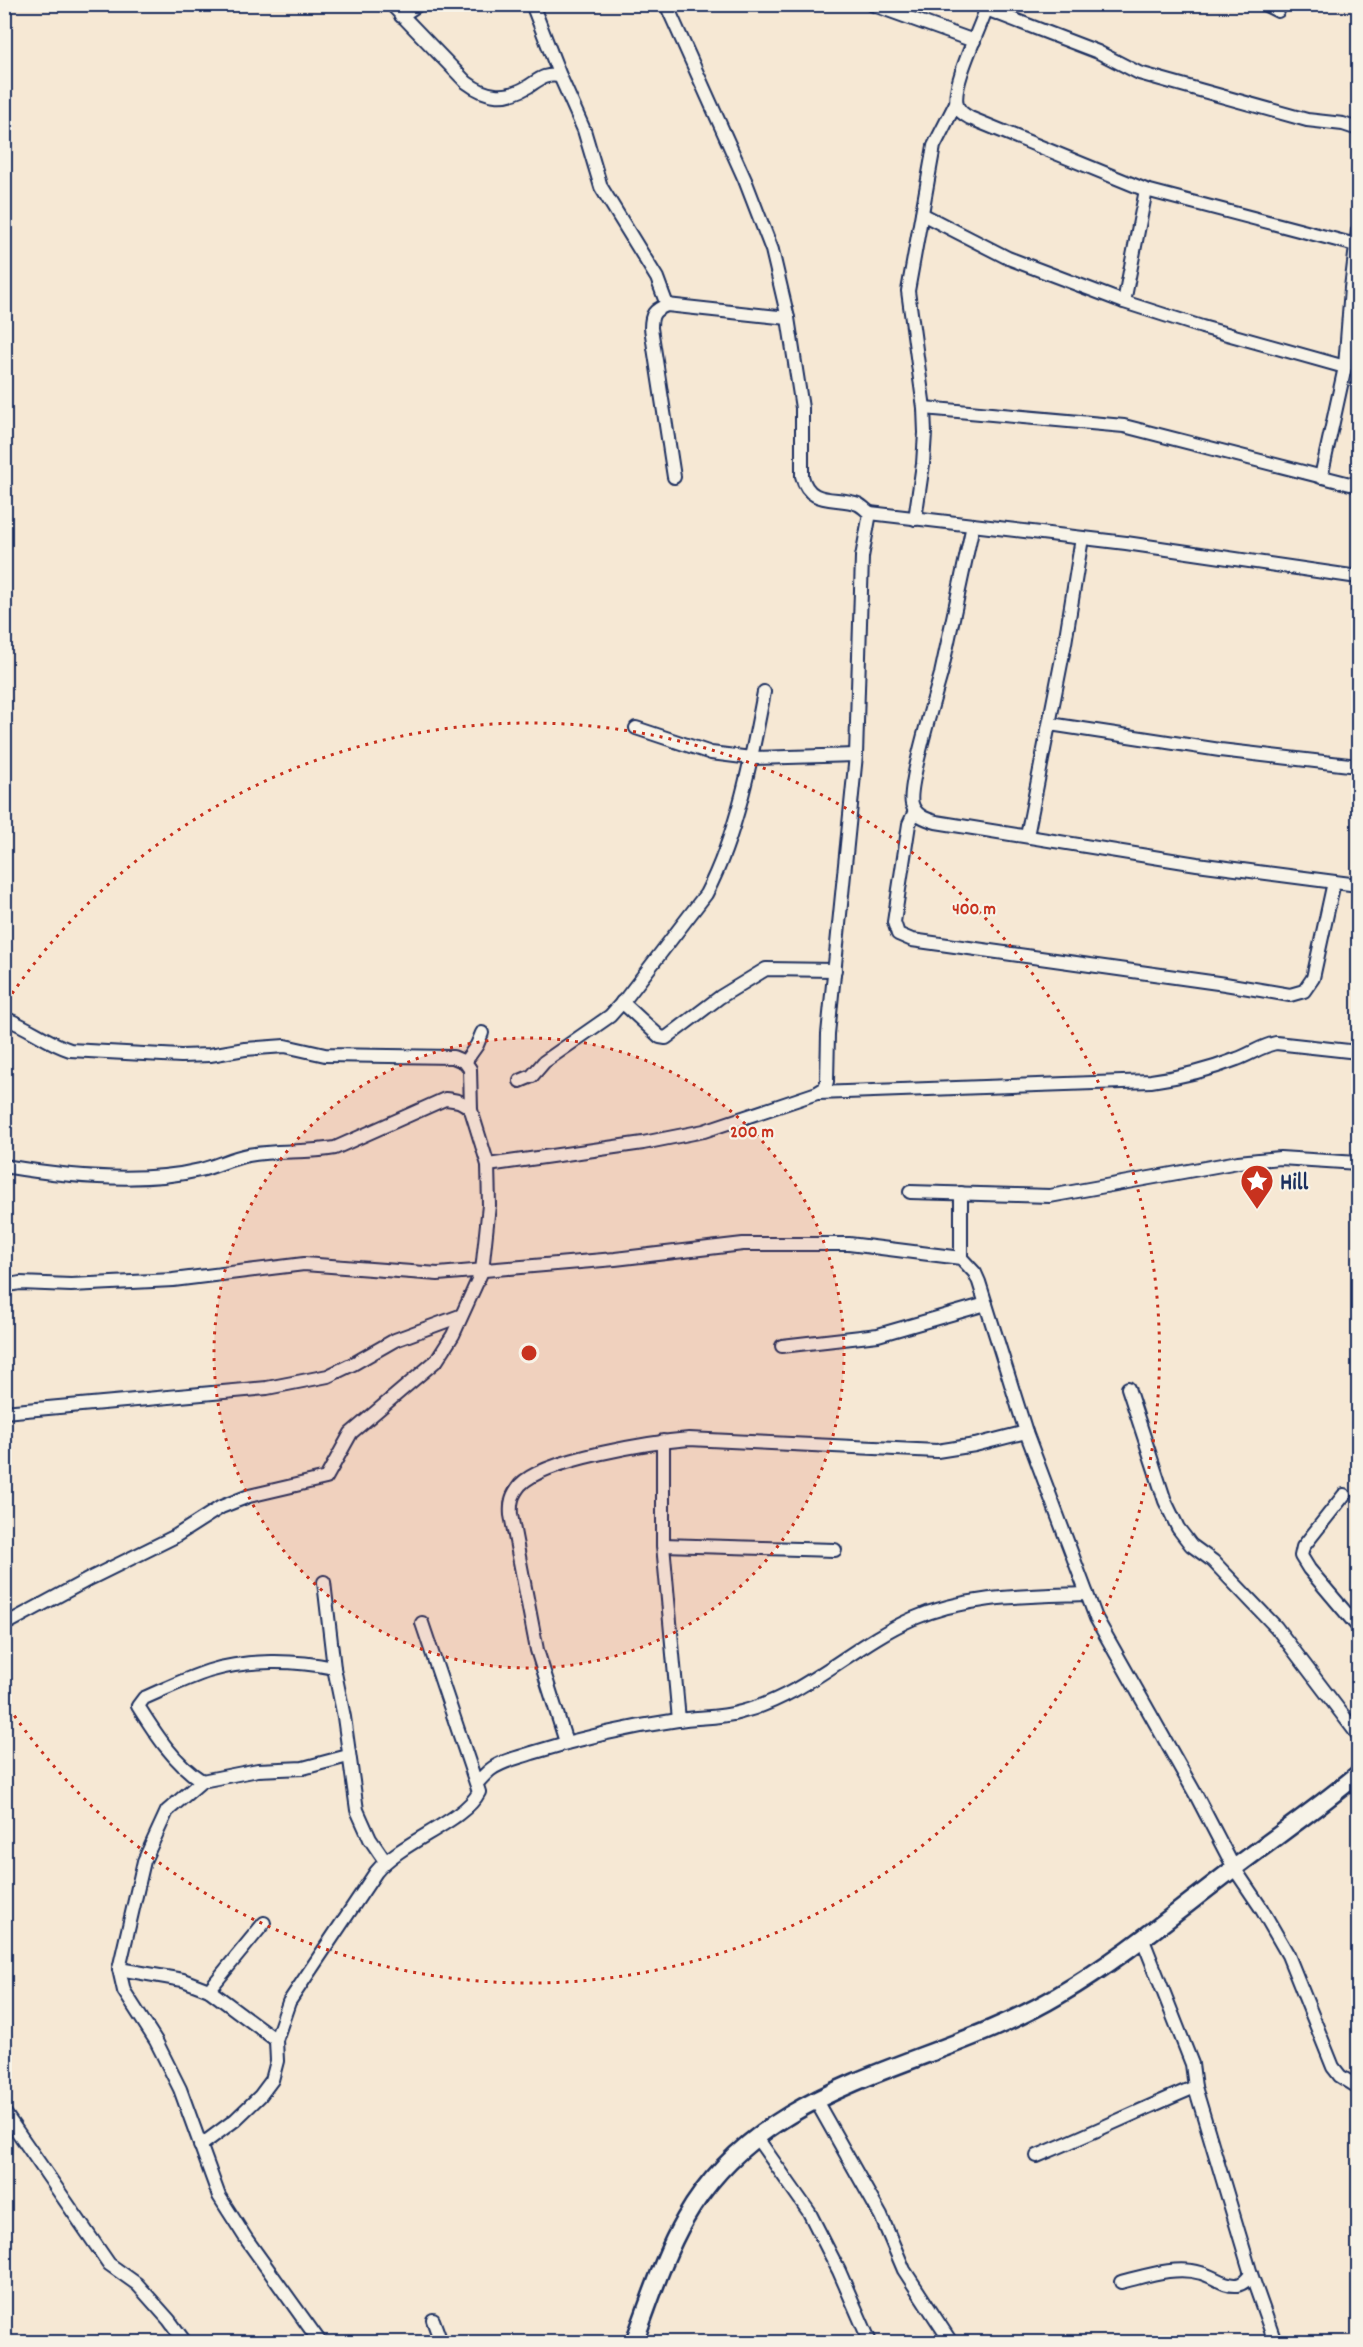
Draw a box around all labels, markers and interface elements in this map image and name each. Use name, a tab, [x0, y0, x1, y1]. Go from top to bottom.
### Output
text: 400 m	[952, 898, 996, 923]
text: 200 m	[730, 1121, 774, 1146]
place icon: Hill	[1239, 1163, 1275, 1210]
place label: Hill	[1280, 1167, 1308, 1201]
centre of rings	[519, 1343, 539, 1363]

